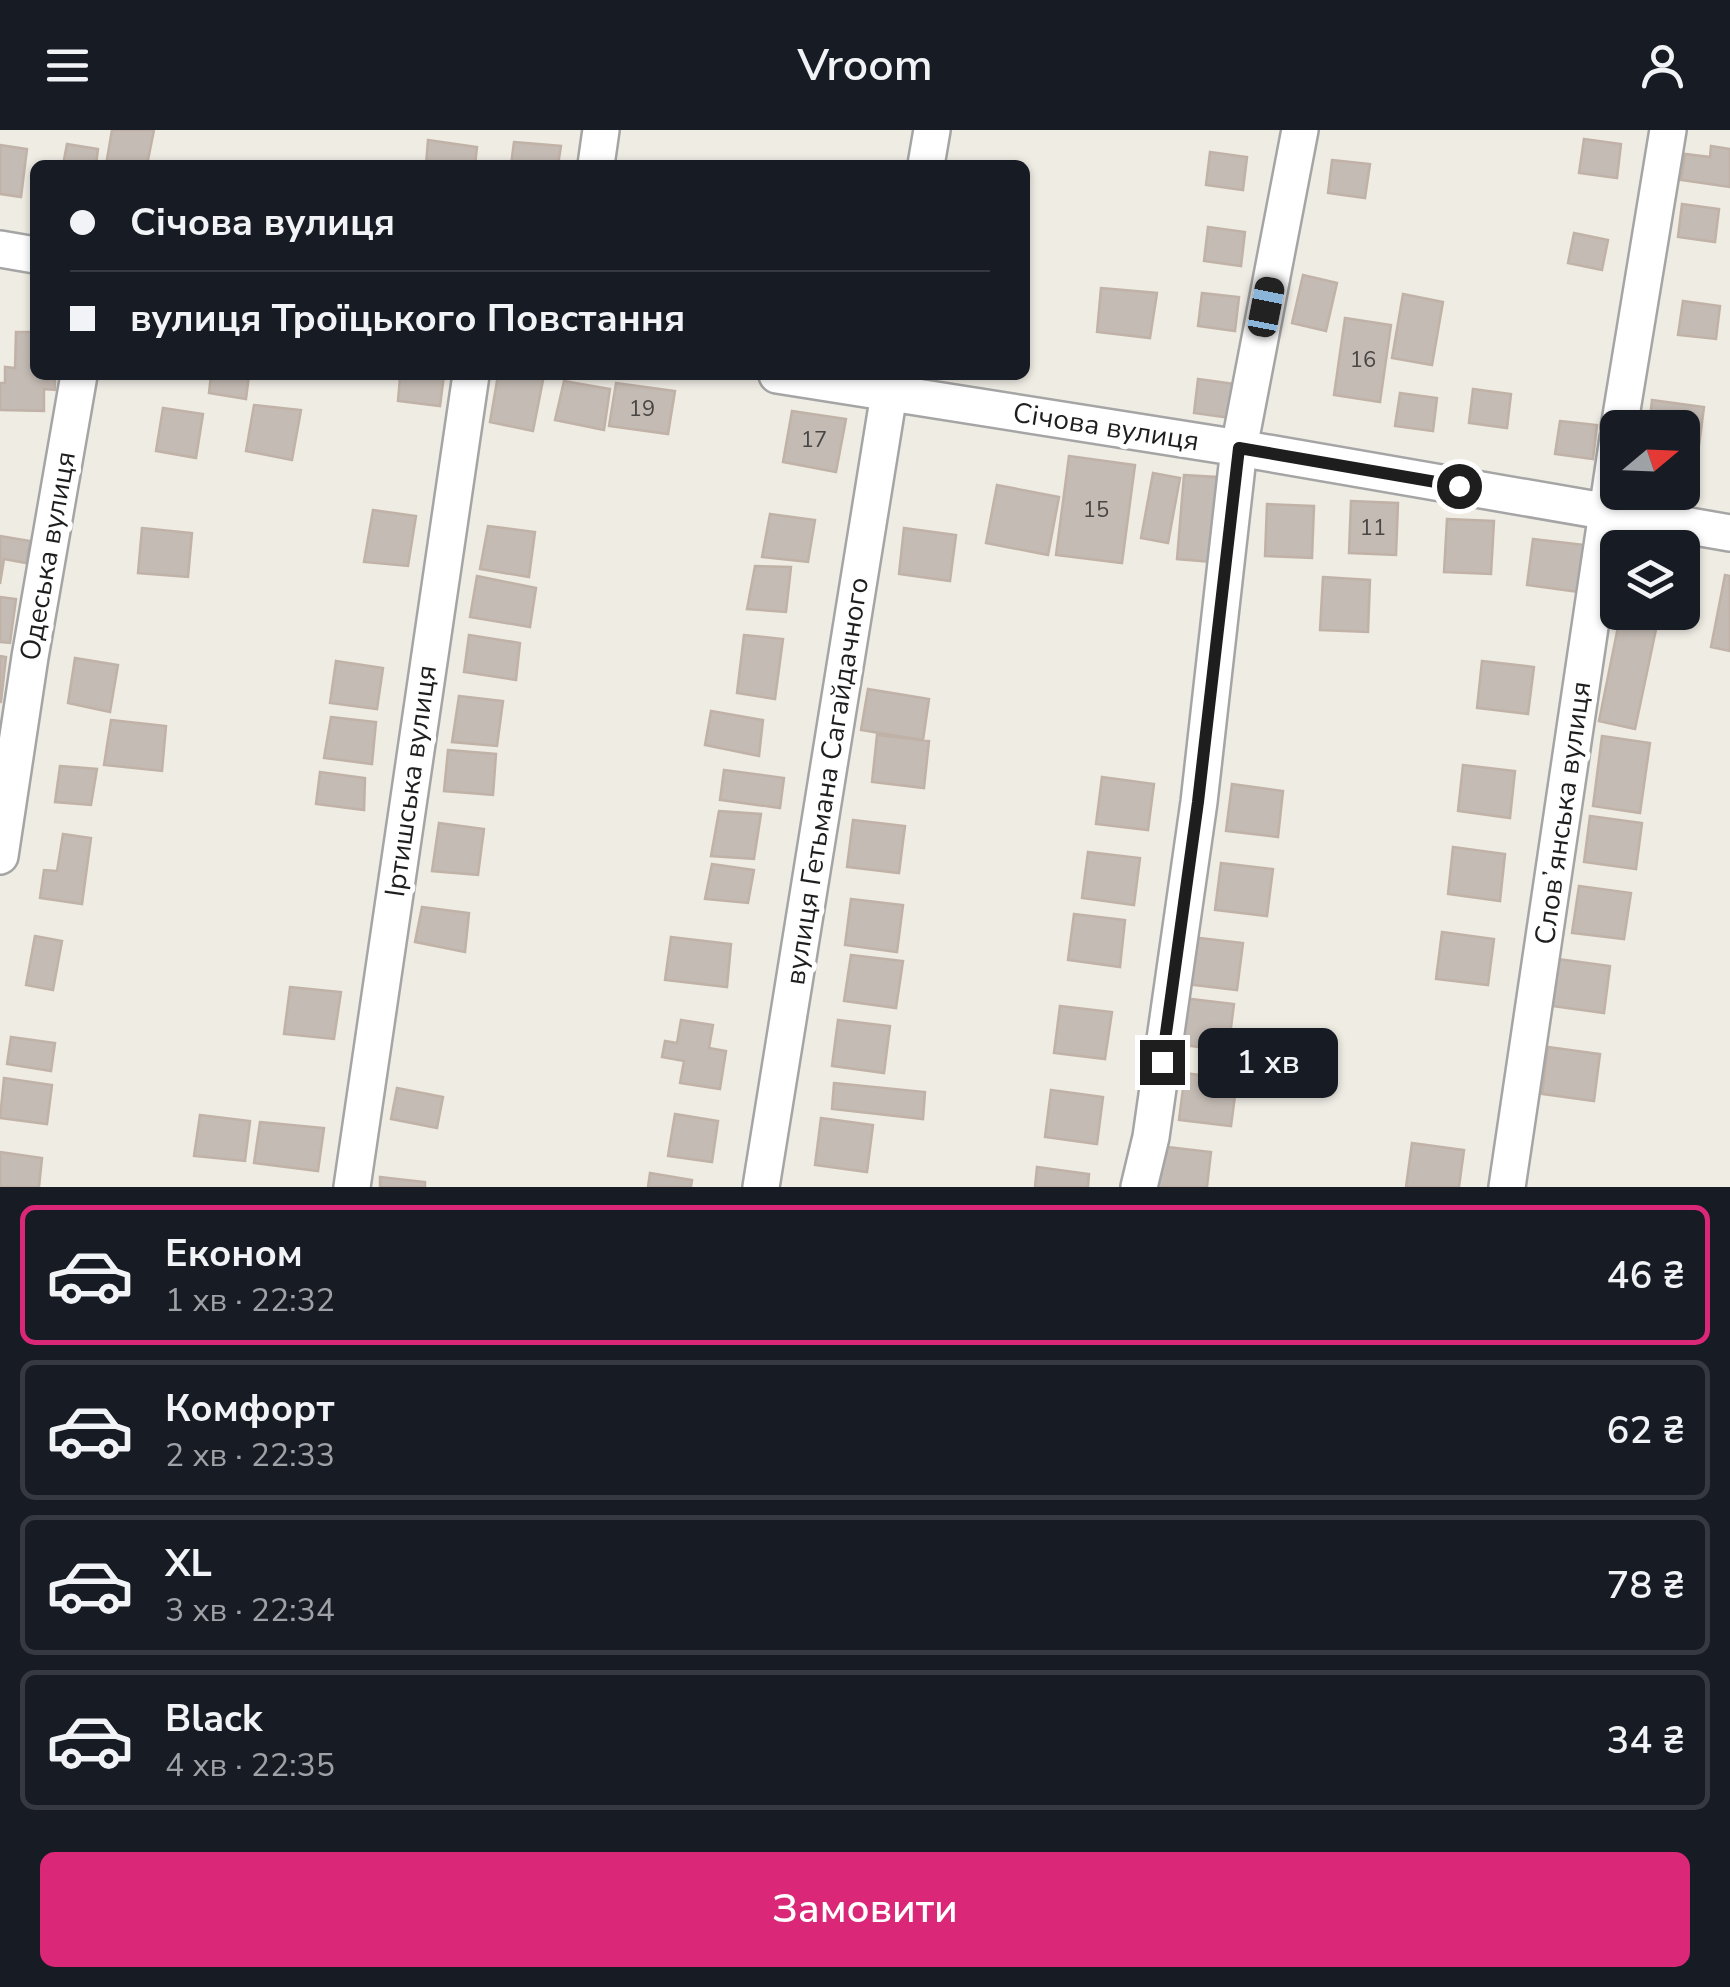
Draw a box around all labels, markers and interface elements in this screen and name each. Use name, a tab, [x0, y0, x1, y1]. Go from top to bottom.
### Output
text: Vroom	[797, 35, 933, 96]
icon: menu	[40, 38, 95, 93]
icon: person	[1635, 38, 1690, 93]
text: Січова вулиця	[130, 197, 395, 248]
car	[1246, 275, 1286, 339]
text: вулиця Троїцького Повстання	[130, 293, 685, 344]
house number: 16	[1350, 345, 1376, 375]
house number: 19	[629, 394, 655, 424]
street label: Січова вулиця	[1010, 394, 1202, 460]
north arrow	[1600, 410, 1700, 510]
map controls	[1600, 410, 1700, 630]
house number: 17	[801, 425, 827, 455]
street label: Одеська вулиця	[11, 448, 85, 664]
route start	[1437, 464, 1482, 509]
house number: 15	[1083, 495, 1109, 525]
house number: 11	[1360, 513, 1386, 543]
button: layers	[1600, 530, 1700, 630]
street label: вулиця Гетьмана Сагайдачного	[776, 575, 878, 987]
street label: Іртишська вулиця	[376, 663, 446, 899]
street label: Словʼянська вулиця	[1526, 679, 1600, 947]
callout: 1 хв	[1197, 1027, 1337, 1097]
route end	[1140, 1040, 1185, 1085]
text: 1 хв	[1237, 1041, 1299, 1084]
text: Економ	[165, 1228, 303, 1279]
icon: car	[45, 1230, 135, 1320]
text: 46 ₴	[1607, 1250, 1685, 1301]
text: 1 хв · 22:32	[165, 1279, 335, 1322]
text: Комфорт	[165, 1383, 334, 1434]
icon: car	[45, 1385, 135, 1475]
text: 62 ₴	[1607, 1405, 1685, 1456]
text: 2 хв · 22:33	[165, 1434, 335, 1477]
text: XL	[165, 1538, 212, 1589]
icon: car	[45, 1540, 135, 1630]
text: 78 ₴	[1607, 1560, 1685, 1611]
text: 3 хв · 22:34	[165, 1589, 335, 1632]
text: Black	[165, 1693, 262, 1744]
icon: car	[45, 1695, 135, 1785]
text: 34 ₴	[1607, 1715, 1685, 1766]
text: 4 хв · 22:35	[165, 1744, 335, 1787]
button: Замовити	[40, 1852, 1690, 1967]

